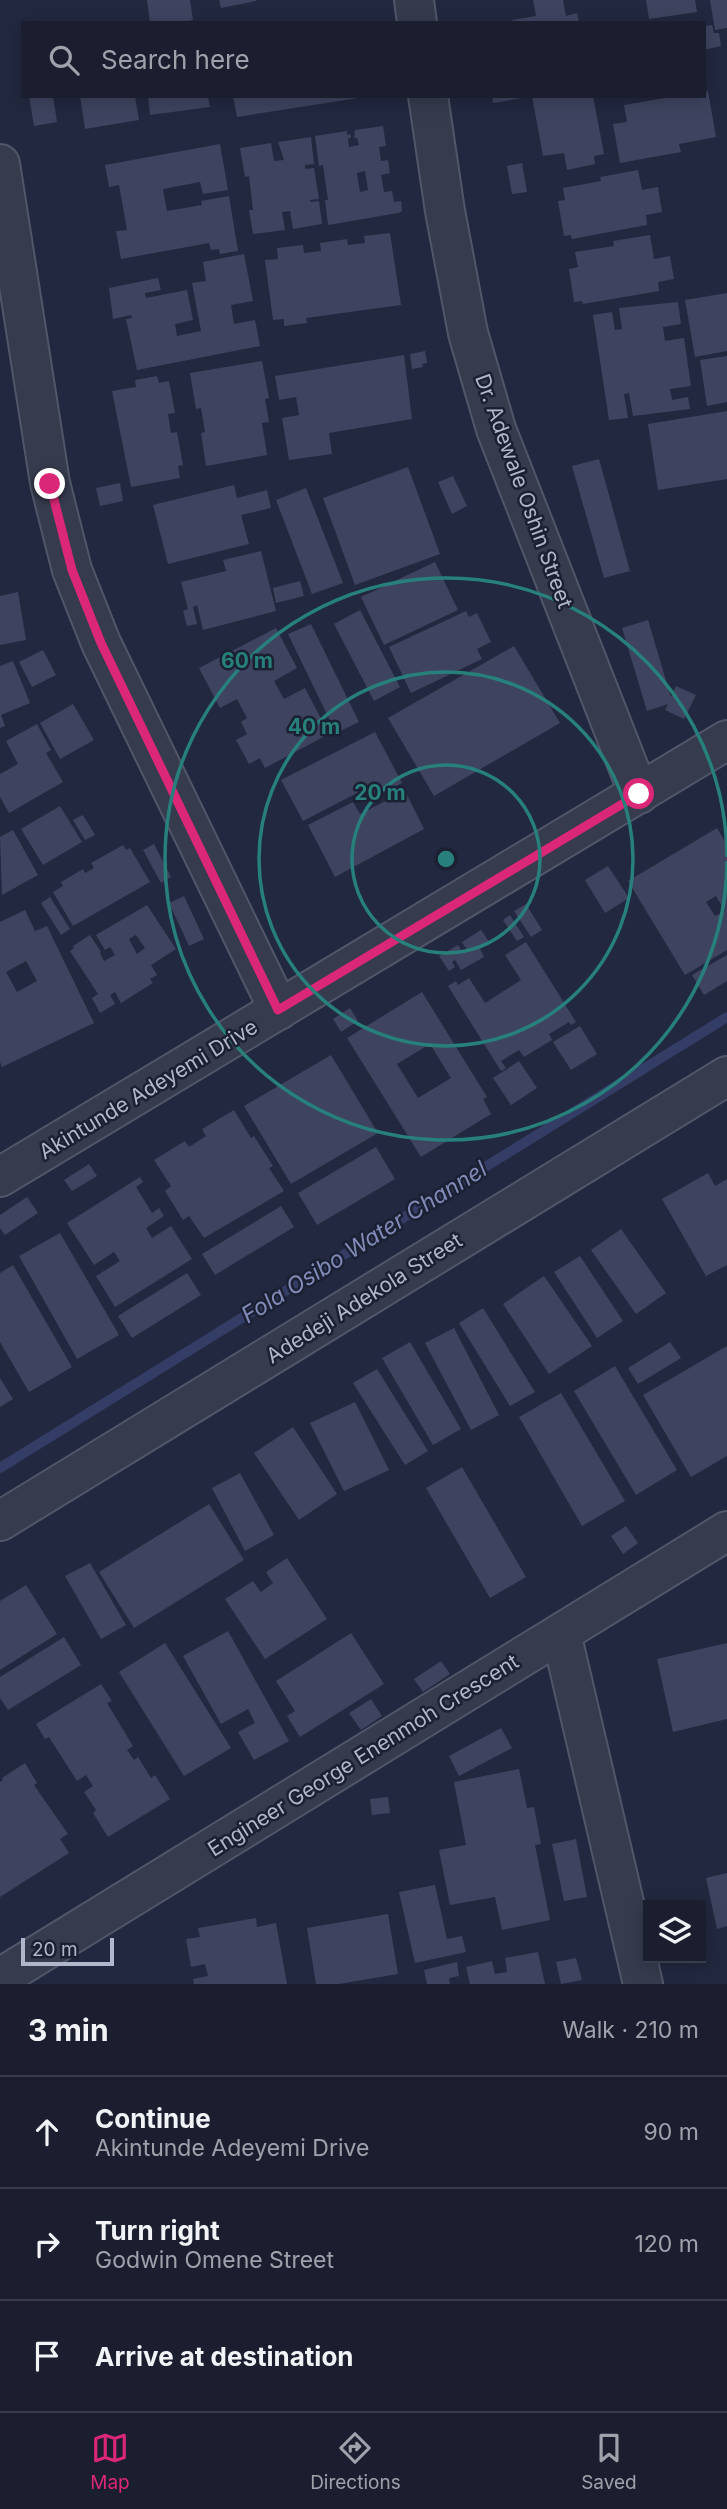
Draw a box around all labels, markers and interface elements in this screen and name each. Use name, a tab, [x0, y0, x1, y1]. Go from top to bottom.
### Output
search box	[21, 21, 706, 98]
icon: search	[45, 41, 83, 79]
text: Search here	[101, 44, 250, 75]
street label: Dr. Adewale Oshin Street	[470, 371, 578, 612]
route end	[34, 468, 65, 499]
text: 60 m	[221, 648, 273, 673]
text: 40 m	[288, 714, 340, 739]
route start	[623, 778, 654, 809]
text: 20 m	[354, 780, 406, 805]
centre of rings	[434, 847, 458, 871]
street label: Akintunde Adeyemi Drive	[34, 1014, 262, 1164]
water label: Fola Osibo Water Channel	[236, 1155, 492, 1329]
street label: Adedeji Adekola Street	[262, 1227, 467, 1368]
street label: Engineer George Enenmoh Crescent	[203, 1649, 523, 1861]
map controls	[643, 1900, 706, 1963]
button: layers	[643, 1900, 706, 1963]
scale bar	[21, 1935, 114, 1967]
text: 20 m	[32, 1938, 78, 1961]
text: 3 min	[28, 2012, 109, 2048]
text: Walk · 210 m	[562, 2016, 699, 2044]
text: Continue	[95, 2103, 211, 2134]
icon: ahead	[28, 2113, 66, 2151]
text: 90 m	[644, 2118, 699, 2146]
text: Akintunde Adeyemi Drive	[95, 2134, 369, 2162]
text: Turn right	[95, 2215, 220, 2246]
icon: right	[28, 2225, 66, 2263]
text: 120 m	[634, 2230, 699, 2258]
text: Godwin Omene Street	[95, 2246, 334, 2274]
icon: arrive	[28, 2337, 66, 2375]
text: Arrive at destination	[95, 2341, 354, 2372]
tab: Map	[90, 2429, 130, 2494]
tab: Directions	[310, 2429, 401, 2494]
tab: Saved	[581, 2429, 637, 2494]

